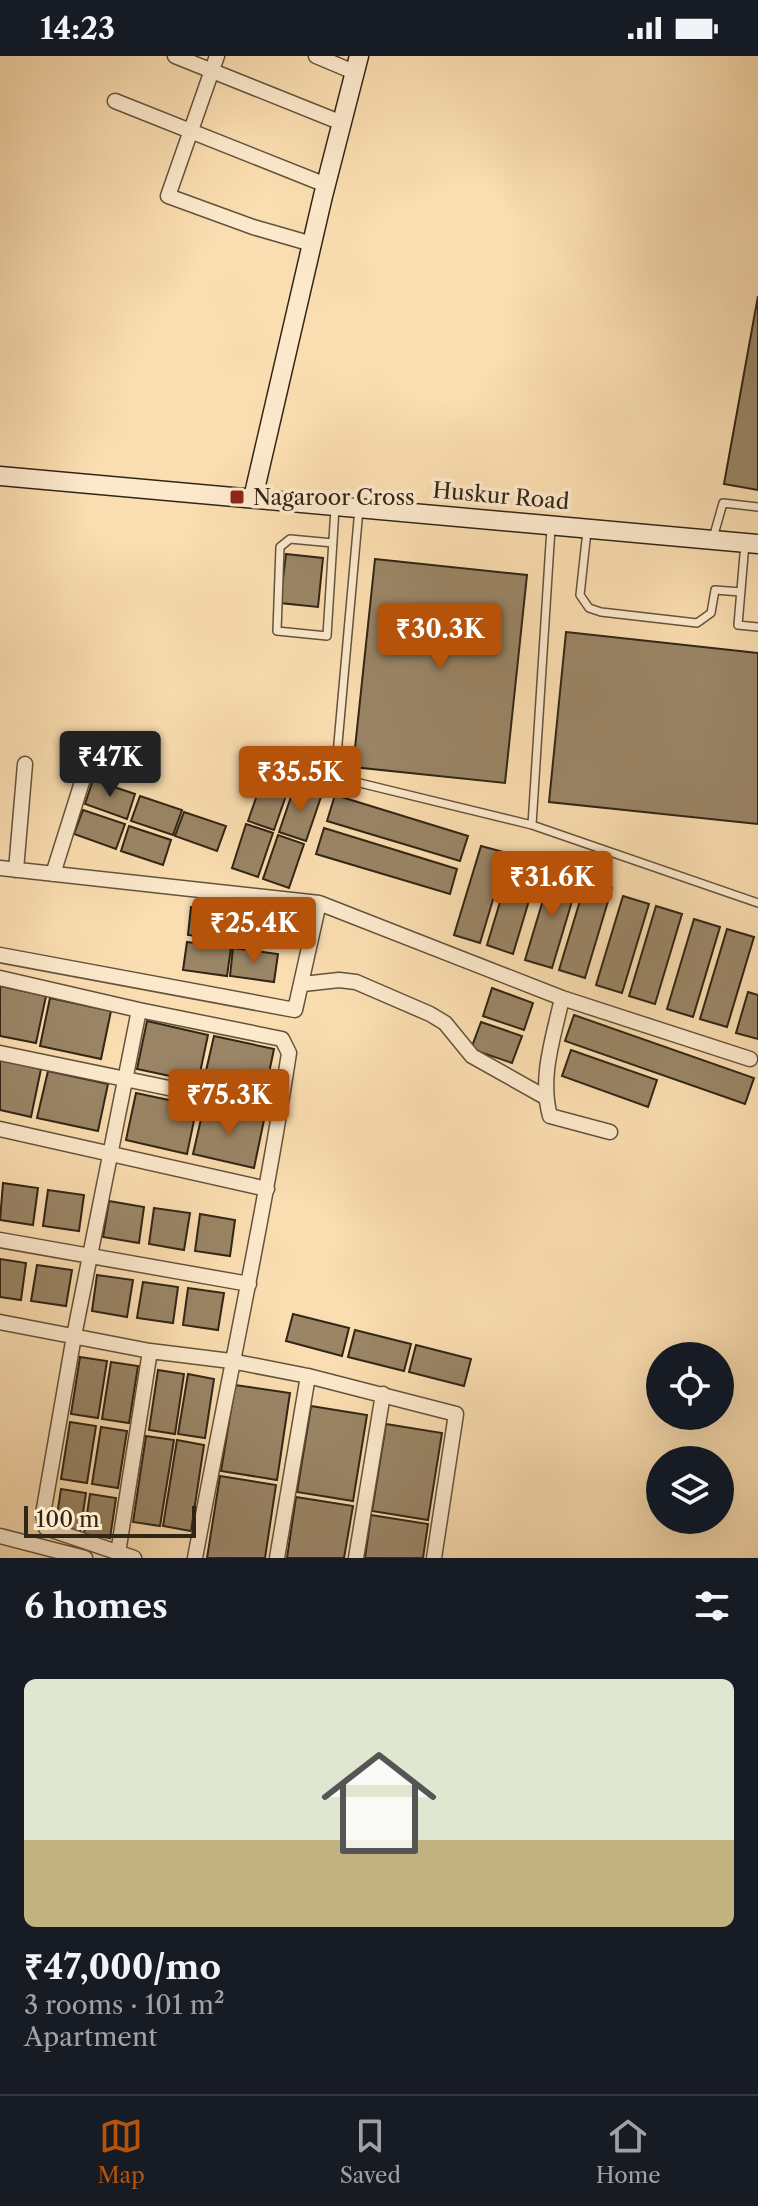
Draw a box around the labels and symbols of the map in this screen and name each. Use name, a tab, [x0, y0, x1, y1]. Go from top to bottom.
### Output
street label: Huskur Road	[432, 477, 570, 515]
place label: Nagaroor Cross	[253, 484, 415, 511]
marker: Nagaroor Cross	[228, 488, 246, 506]
pin: ₹30.3K	[375, 603, 505, 671]
pin: ₹47K	[63, 731, 157, 799]
pin: ₹35.5K	[235, 746, 365, 814]
pin: ₹31.6K	[487, 851, 617, 919]
pin: ₹25.4K	[189, 897, 319, 965]
pin: ₹75.3K	[164, 1069, 294, 1137]
scale bar	[24, 1502, 196, 1538]

